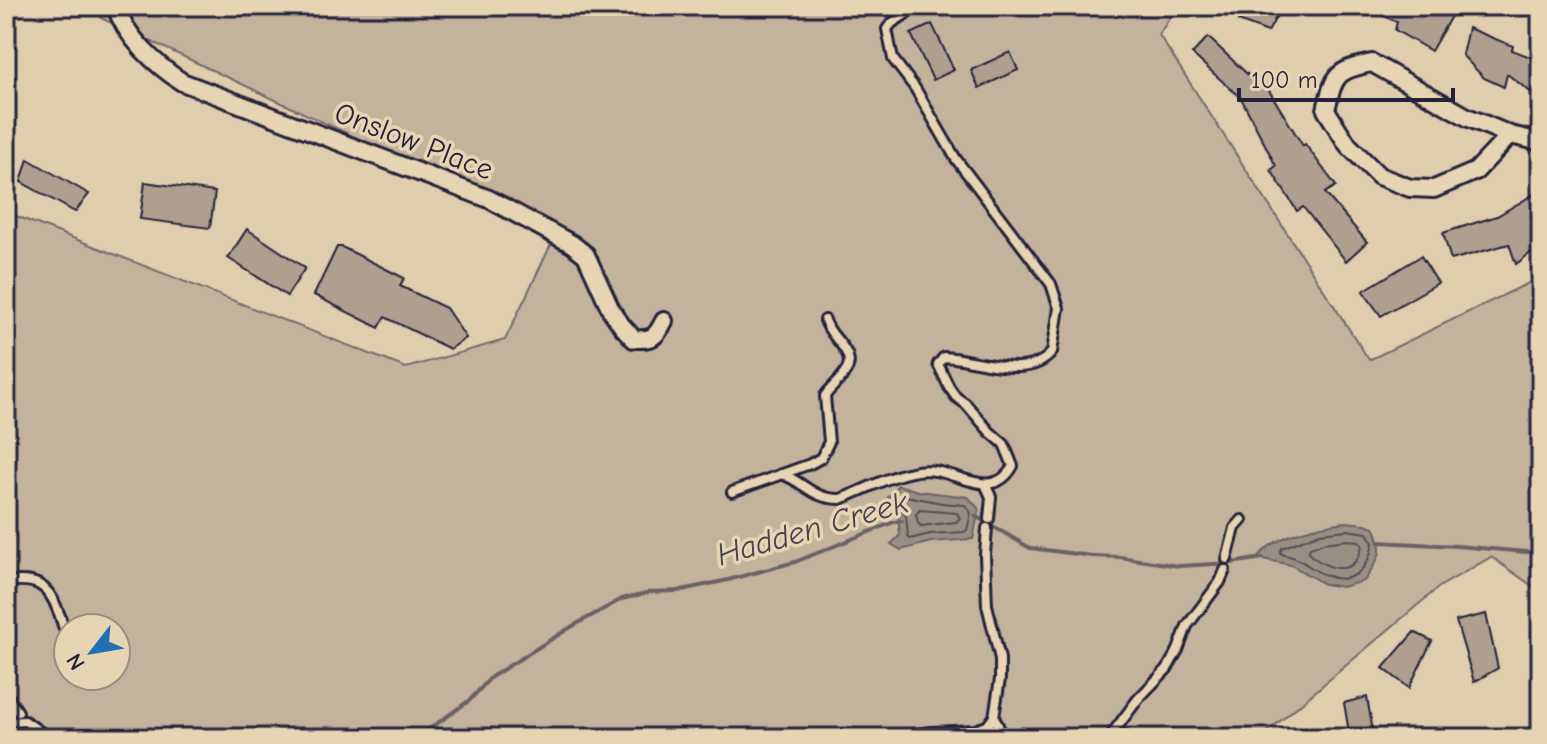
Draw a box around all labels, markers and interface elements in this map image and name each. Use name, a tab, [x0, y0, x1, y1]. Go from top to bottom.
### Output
scale bar	[1239, 52, 1453, 102]
text: 100 m	[1251, 66, 1318, 94]
street label: Onslow Place	[330, 95, 498, 188]
water label: Hadden Creek	[712, 483, 912, 573]
north arrow	[52, 612, 132, 692]
text: N	[61, 649, 91, 675]

